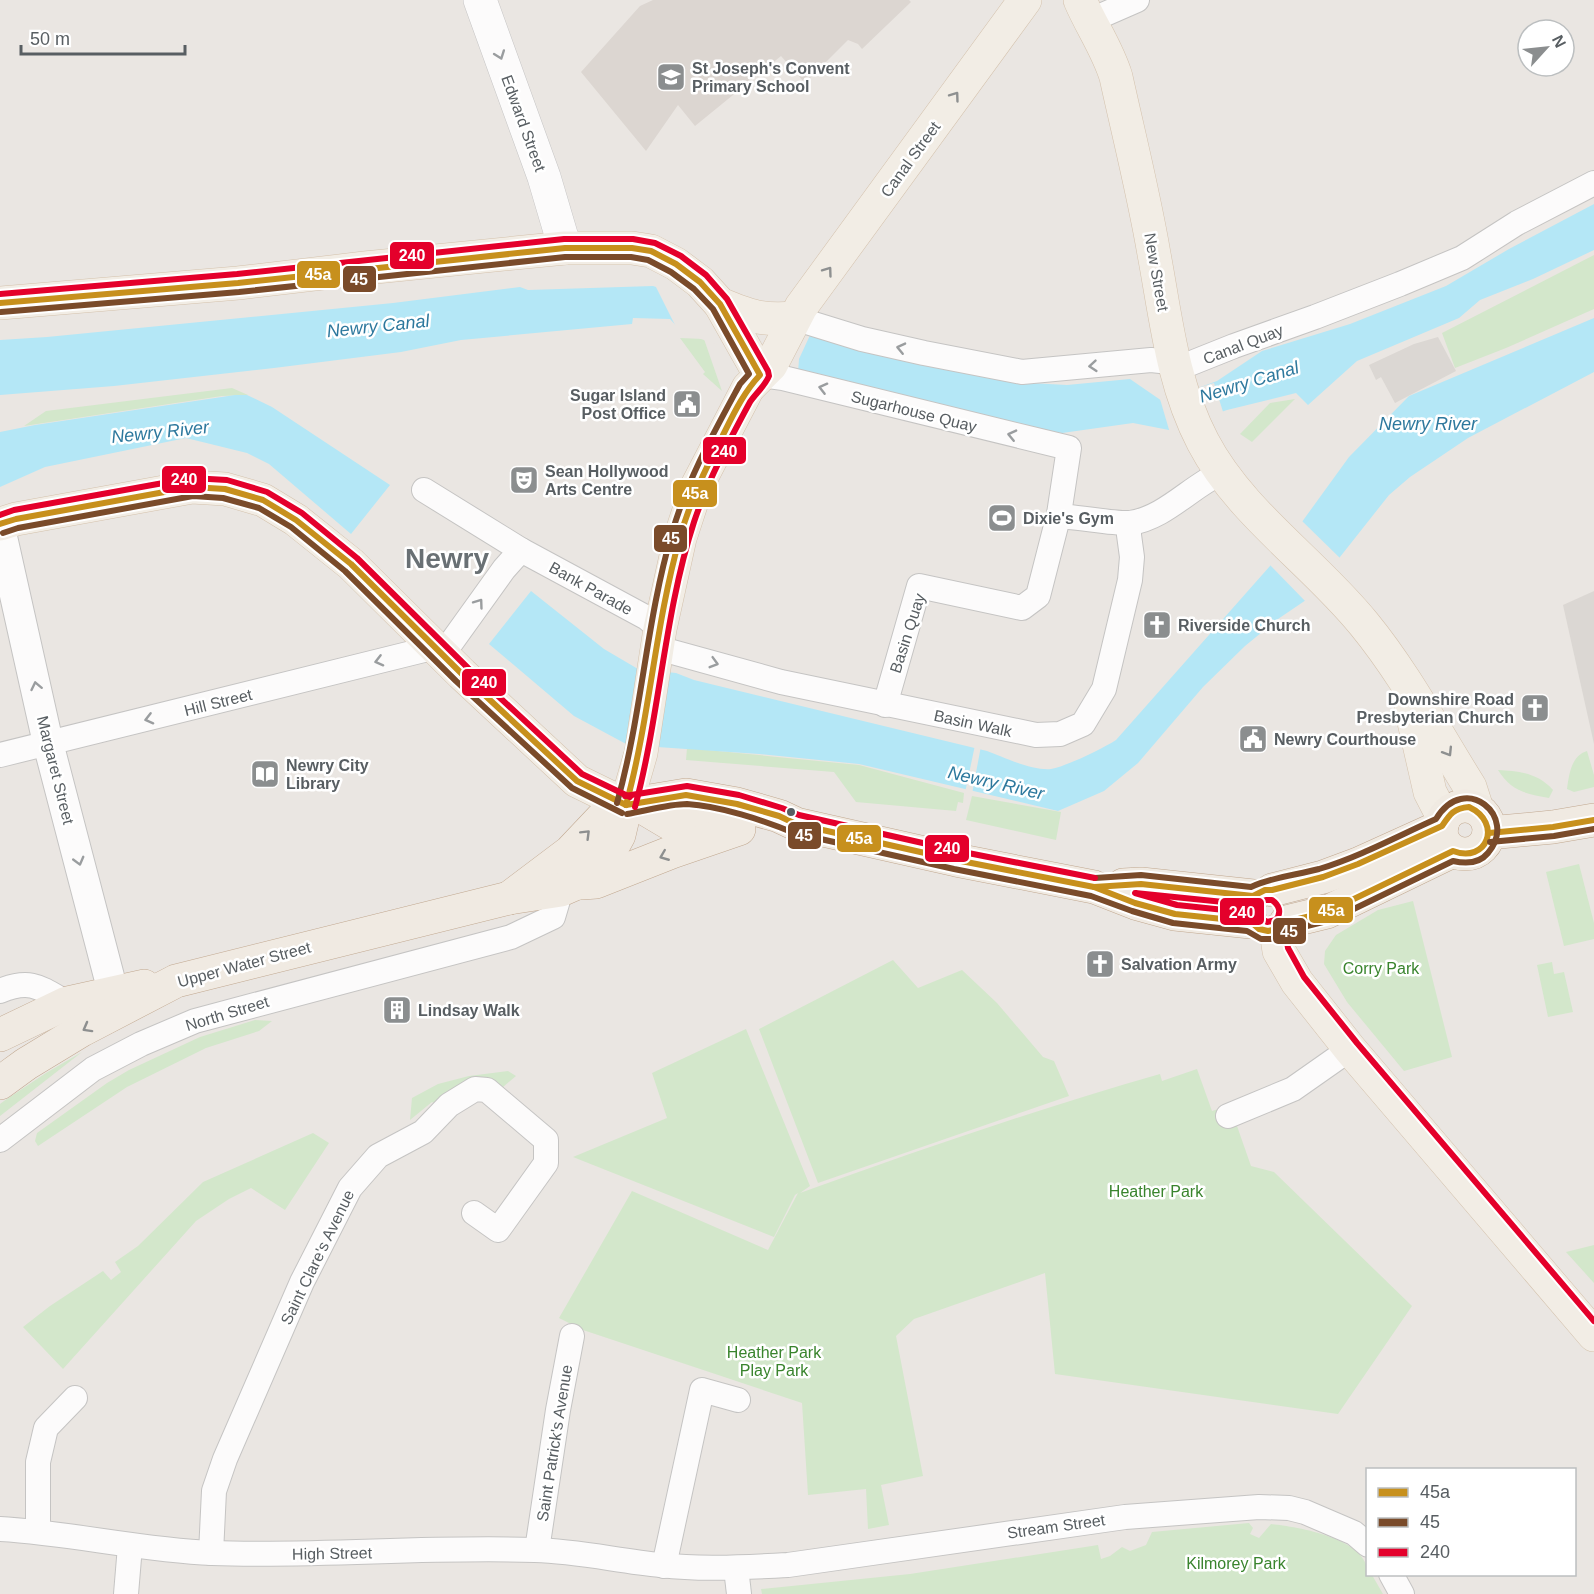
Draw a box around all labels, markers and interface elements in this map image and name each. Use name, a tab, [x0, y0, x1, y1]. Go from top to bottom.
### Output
scale bar	[21, 18, 184, 56]
north arrow	[1516, 18, 1576, 78]
text: 50 m	[30, 29, 70, 49]
text: N	[1549, 32, 1569, 50]
one-way arrow	[492, 49, 505, 60]
place label: St Joseph's Convent Primary School	[692, 60, 850, 95]
school or university icon: St Joseph's Convent Primary School	[655, 61, 687, 93]
street label: Edward Street	[498, 73, 549, 174]
one-way arrow	[948, 92, 959, 103]
street label: Canal Street	[877, 118, 944, 200]
street label: New Street	[1141, 232, 1172, 313]
line badge: 240	[389, 241, 435, 270]
text: 240	[399, 247, 425, 264]
line badge: 45a	[296, 260, 341, 289]
line badge: 45	[342, 265, 377, 293]
text: 45a	[305, 266, 331, 283]
one-way arrow	[821, 266, 832, 277]
text: 45	[350, 271, 368, 288]
water label: Newry Canal	[326, 311, 431, 341]
street label: Canal Quay	[1201, 321, 1286, 368]
one-way arrow	[896, 342, 906, 355]
water label: Newry Canal	[1197, 357, 1302, 407]
one-way arrow	[1089, 359, 1098, 372]
one-way arrow	[818, 382, 828, 395]
place label: Sugar Island Post Office	[570, 387, 666, 422]
public building icon: Sugar Island Post Office	[671, 388, 703, 420]
street label: Sugarhouse Quay	[849, 388, 979, 435]
water label: Newry River	[1379, 414, 1478, 434]
water label: Newry River	[110, 417, 211, 447]
one-way arrow	[1007, 429, 1017, 442]
line badge: 240	[702, 436, 747, 465]
text: 240	[711, 443, 737, 460]
place label: Sean Hollywood Arts Centre	[545, 463, 669, 498]
theatre icon: Sean Hollywood Arts Centre	[508, 464, 540, 496]
line badge: 240	[161, 465, 207, 494]
text: 240	[171, 471, 197, 488]
line badge: 45a	[672, 479, 718, 508]
text: 45a	[682, 485, 708, 502]
sports icon: Dixie's Gym	[986, 502, 1018, 534]
place label: Dixie's Gym	[1023, 510, 1114, 527]
line badge: 45	[653, 524, 688, 553]
text: 45	[662, 530, 680, 547]
district label: Newry	[405, 543, 489, 574]
street label: Bank Parade	[546, 559, 635, 618]
street label: Basin Quay	[887, 591, 928, 675]
one-way arrow	[472, 599, 483, 610]
church icon: Riverside Church	[1141, 609, 1173, 641]
place label: Riverside Church	[1178, 617, 1310, 634]
one-way arrow	[374, 654, 384, 667]
one-way arrow	[708, 656, 719, 668]
line badge: 240	[461, 668, 507, 697]
text: 240	[471, 674, 497, 691]
one-way arrow	[30, 682, 43, 692]
street label: Hill Street	[182, 686, 254, 719]
place label: Downshire Road Presbyterian Church	[1357, 691, 1514, 726]
church icon: Downshire Road Presbyterian Church	[1519, 692, 1551, 724]
street label: Basin Walk	[932, 707, 1014, 740]
one-way arrow	[144, 711, 154, 724]
street label: Margaret Street	[34, 714, 77, 827]
public building icon: Newry Courthouse	[1237, 723, 1269, 755]
place label: Newry Courthouse	[1274, 731, 1416, 748]
one-way arrow	[1440, 746, 1452, 756]
place label: Newry City Library	[286, 757, 369, 792]
library icon: Newry City Library	[249, 758, 281, 790]
water label: Newry River	[946, 762, 1047, 804]
unlabelled marker	[785, 806, 797, 818]
line badge: 45	[787, 821, 822, 850]
line badge: 45a	[836, 824, 882, 853]
text: 45	[795, 827, 813, 844]
text: 45a	[846, 830, 872, 847]
one-way arrow	[579, 831, 590, 842]
line badge: 240	[924, 834, 970, 863]
text: 240	[934, 840, 960, 857]
one-way arrow	[659, 848, 670, 861]
one-way arrow	[72, 856, 85, 866]
line badge: 45a	[1308, 896, 1354, 924]
line badge: 240	[1219, 897, 1265, 926]
text: 45a	[1318, 902, 1344, 919]
text: 240	[1229, 904, 1255, 921]
line badge: 45	[1272, 917, 1307, 945]
text: 45	[1280, 923, 1298, 940]
street label: Upper Water Street	[176, 938, 313, 990]
church icon: Salvation Army	[1084, 948, 1116, 980]
place label: Salvation Army	[1121, 956, 1237, 973]
park label: Corry Park	[1343, 960, 1420, 977]
street label: North Street	[183, 993, 271, 1034]
building icon: Lindsay Walk	[381, 994, 413, 1026]
place label: Lindsay Walk	[418, 1002, 520, 1019]
one-way arrow	[83, 1021, 93, 1032]
park label: Heather Park	[1109, 1183, 1204, 1200]
street label: Saint Clare's Avenue	[277, 1187, 358, 1327]
park label: Heather Park Play Park	[727, 1344, 822, 1379]
street label: Saint Patrick's Avenue	[534, 1363, 575, 1523]
legend	[1366, 1468, 1576, 1576]
text: 45a	[1420, 1482, 1451, 1502]
street label: Stream Street	[1006, 1511, 1107, 1542]
text: 45	[1420, 1512, 1440, 1532]
text: 240	[1420, 1542, 1450, 1562]
street label: High Street	[292, 1544, 373, 1563]
park label: Kilmorey Park	[1186, 1555, 1287, 1572]

